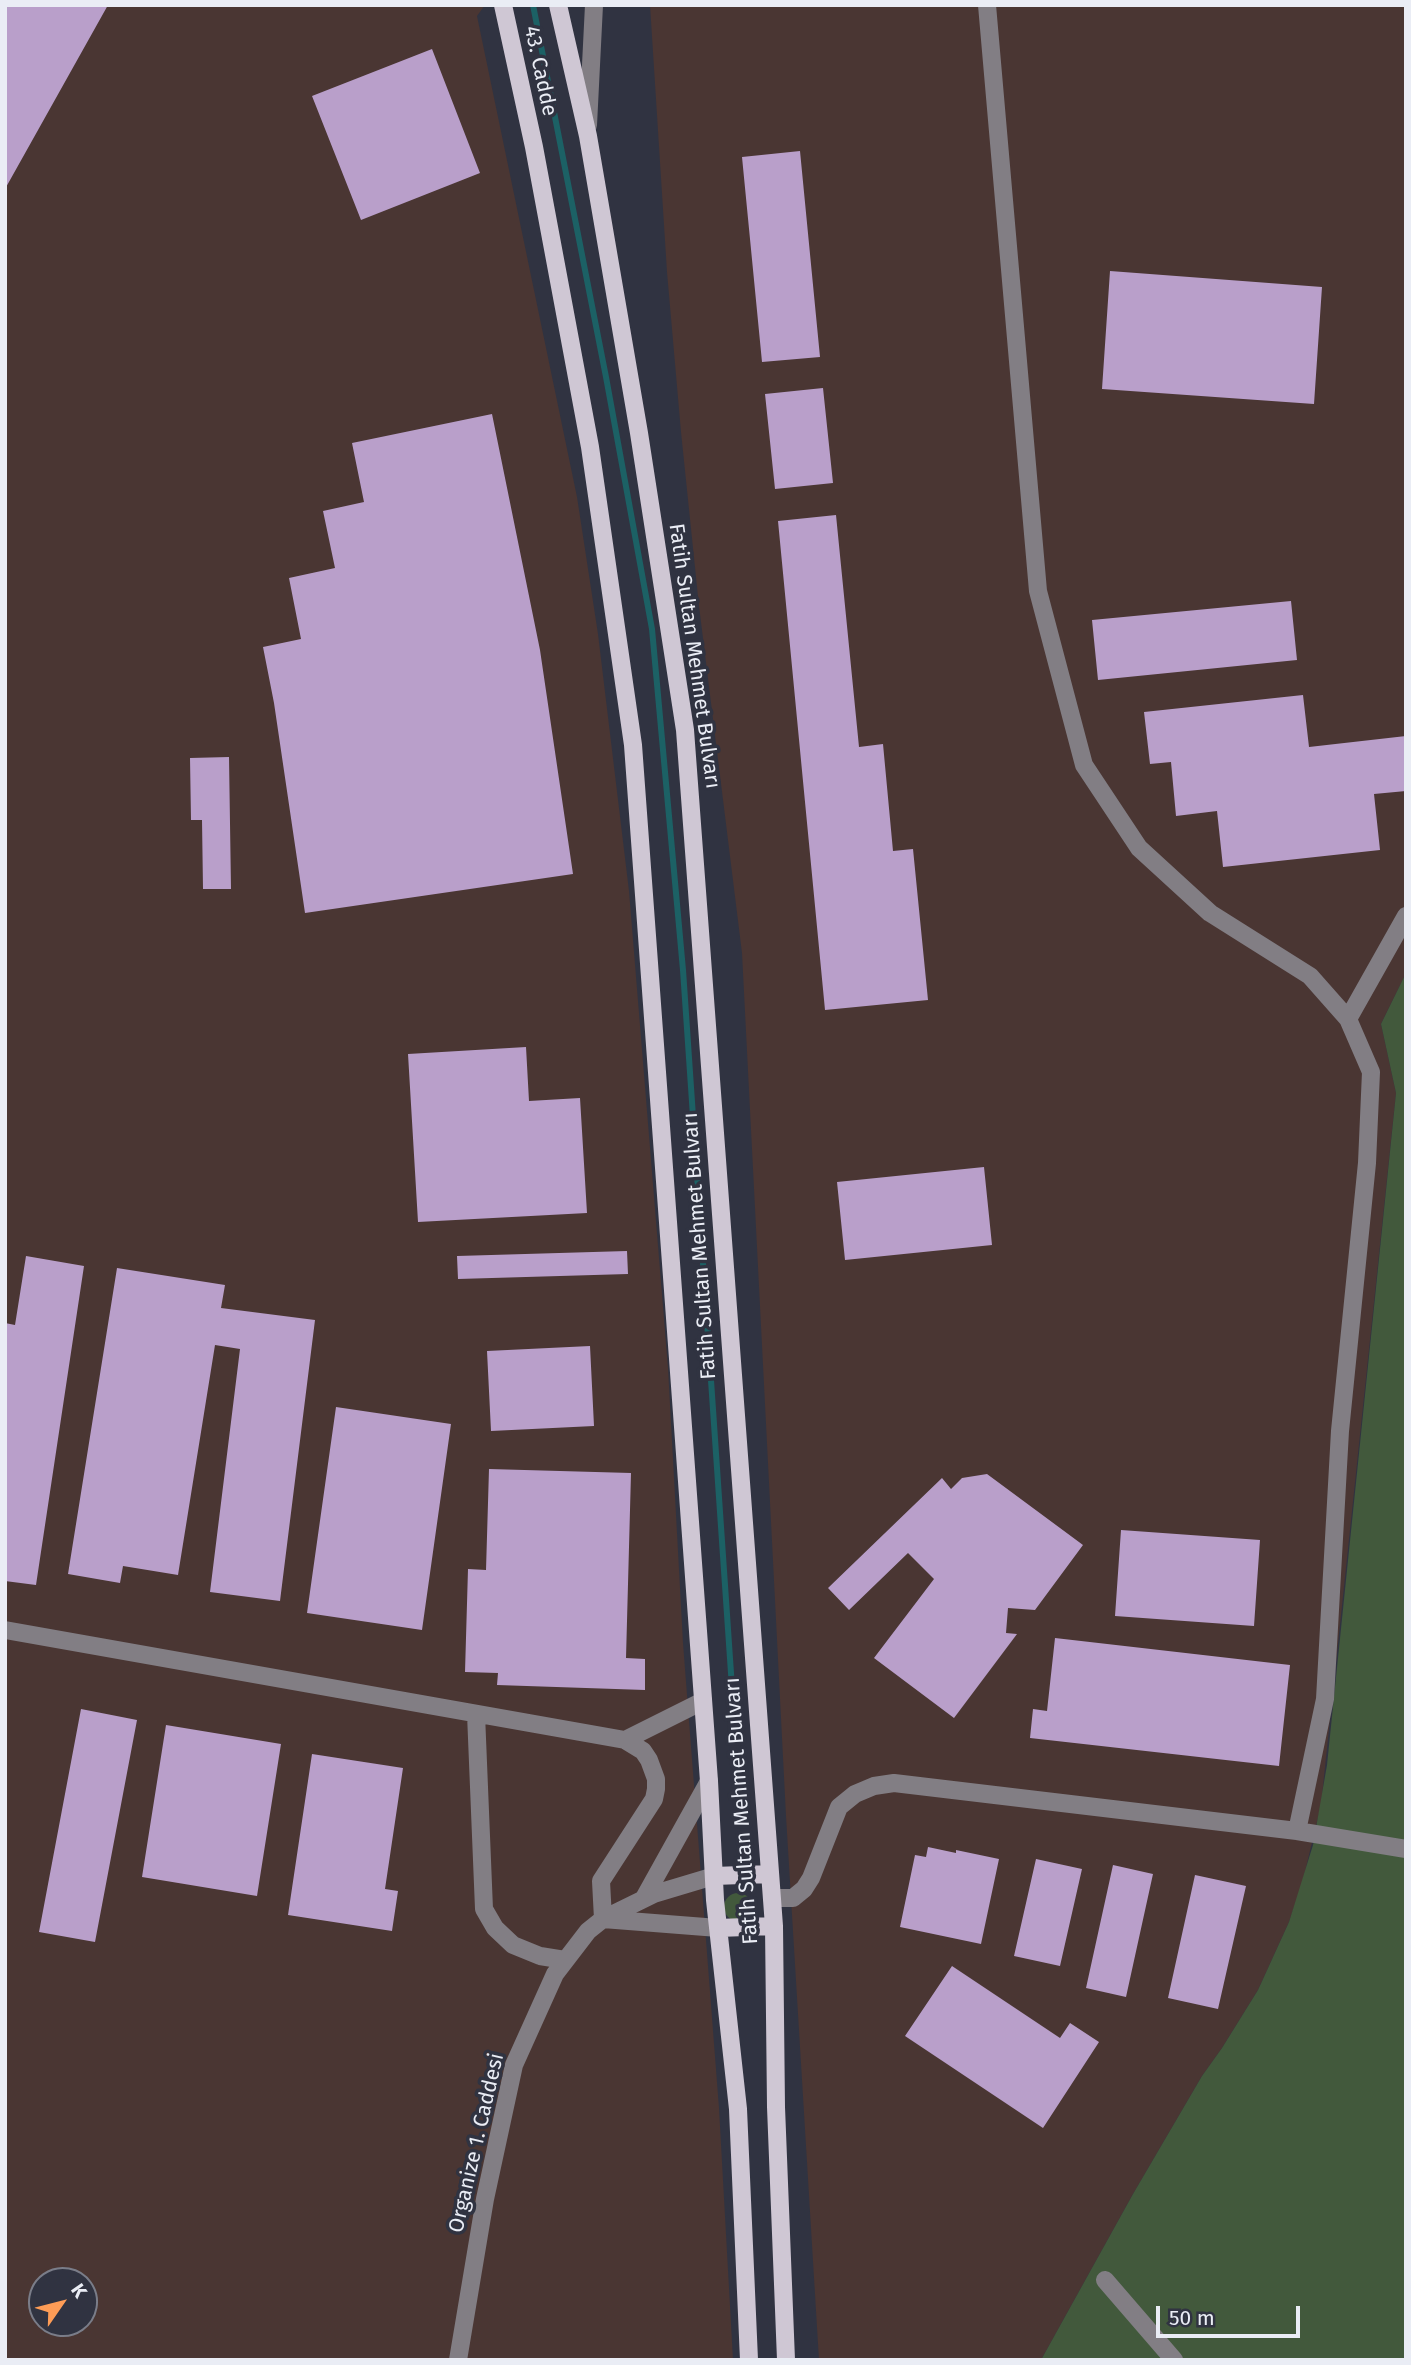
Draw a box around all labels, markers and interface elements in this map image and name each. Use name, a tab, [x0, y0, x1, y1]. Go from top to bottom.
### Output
street label: 43. Cadde	[518, 24, 562, 118]
street label: Fatih Sultan Mehmet Bulvarı	[663, 522, 725, 790]
street label: Fatih Sultan Mehmet Bulvarı	[678, 1112, 722, 1380]
street label: Fatih Sultan Mehmet Bulvarı	[720, 1677, 764, 1945]
street label: Organize 1. Caddesi	[444, 2051, 510, 2235]
north arrow	[28, 2267, 98, 2337]
text: K	[66, 2279, 92, 2302]
scale bar	[1159, 2292, 1302, 2336]
text: 50 m	[1169, 2305, 1215, 2331]

